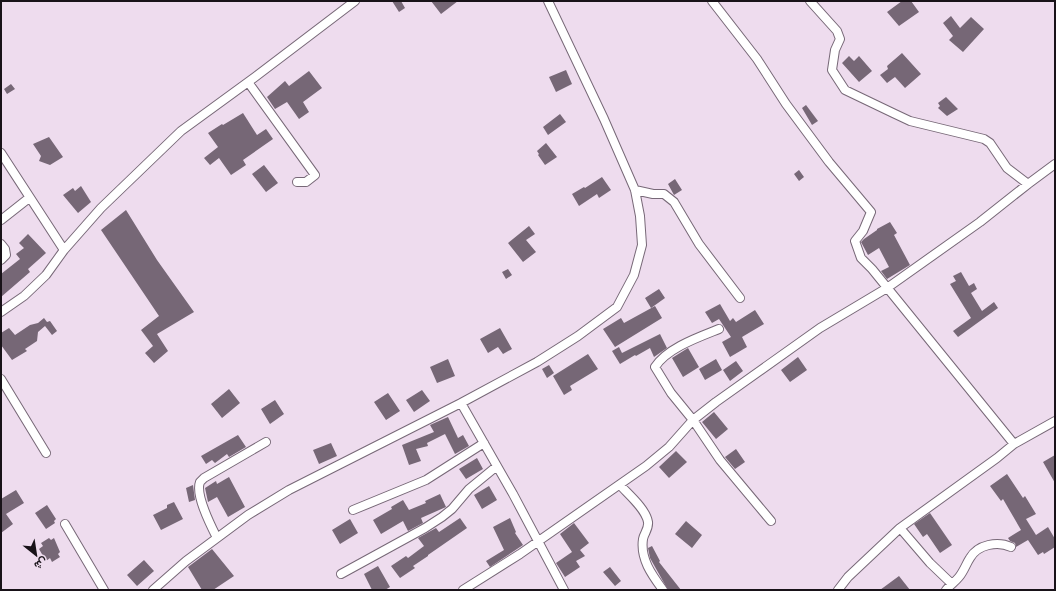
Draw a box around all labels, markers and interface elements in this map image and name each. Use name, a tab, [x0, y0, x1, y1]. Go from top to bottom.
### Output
north arrow	[16, 535, 56, 575]
text: ش	[32, 554, 50, 573]

